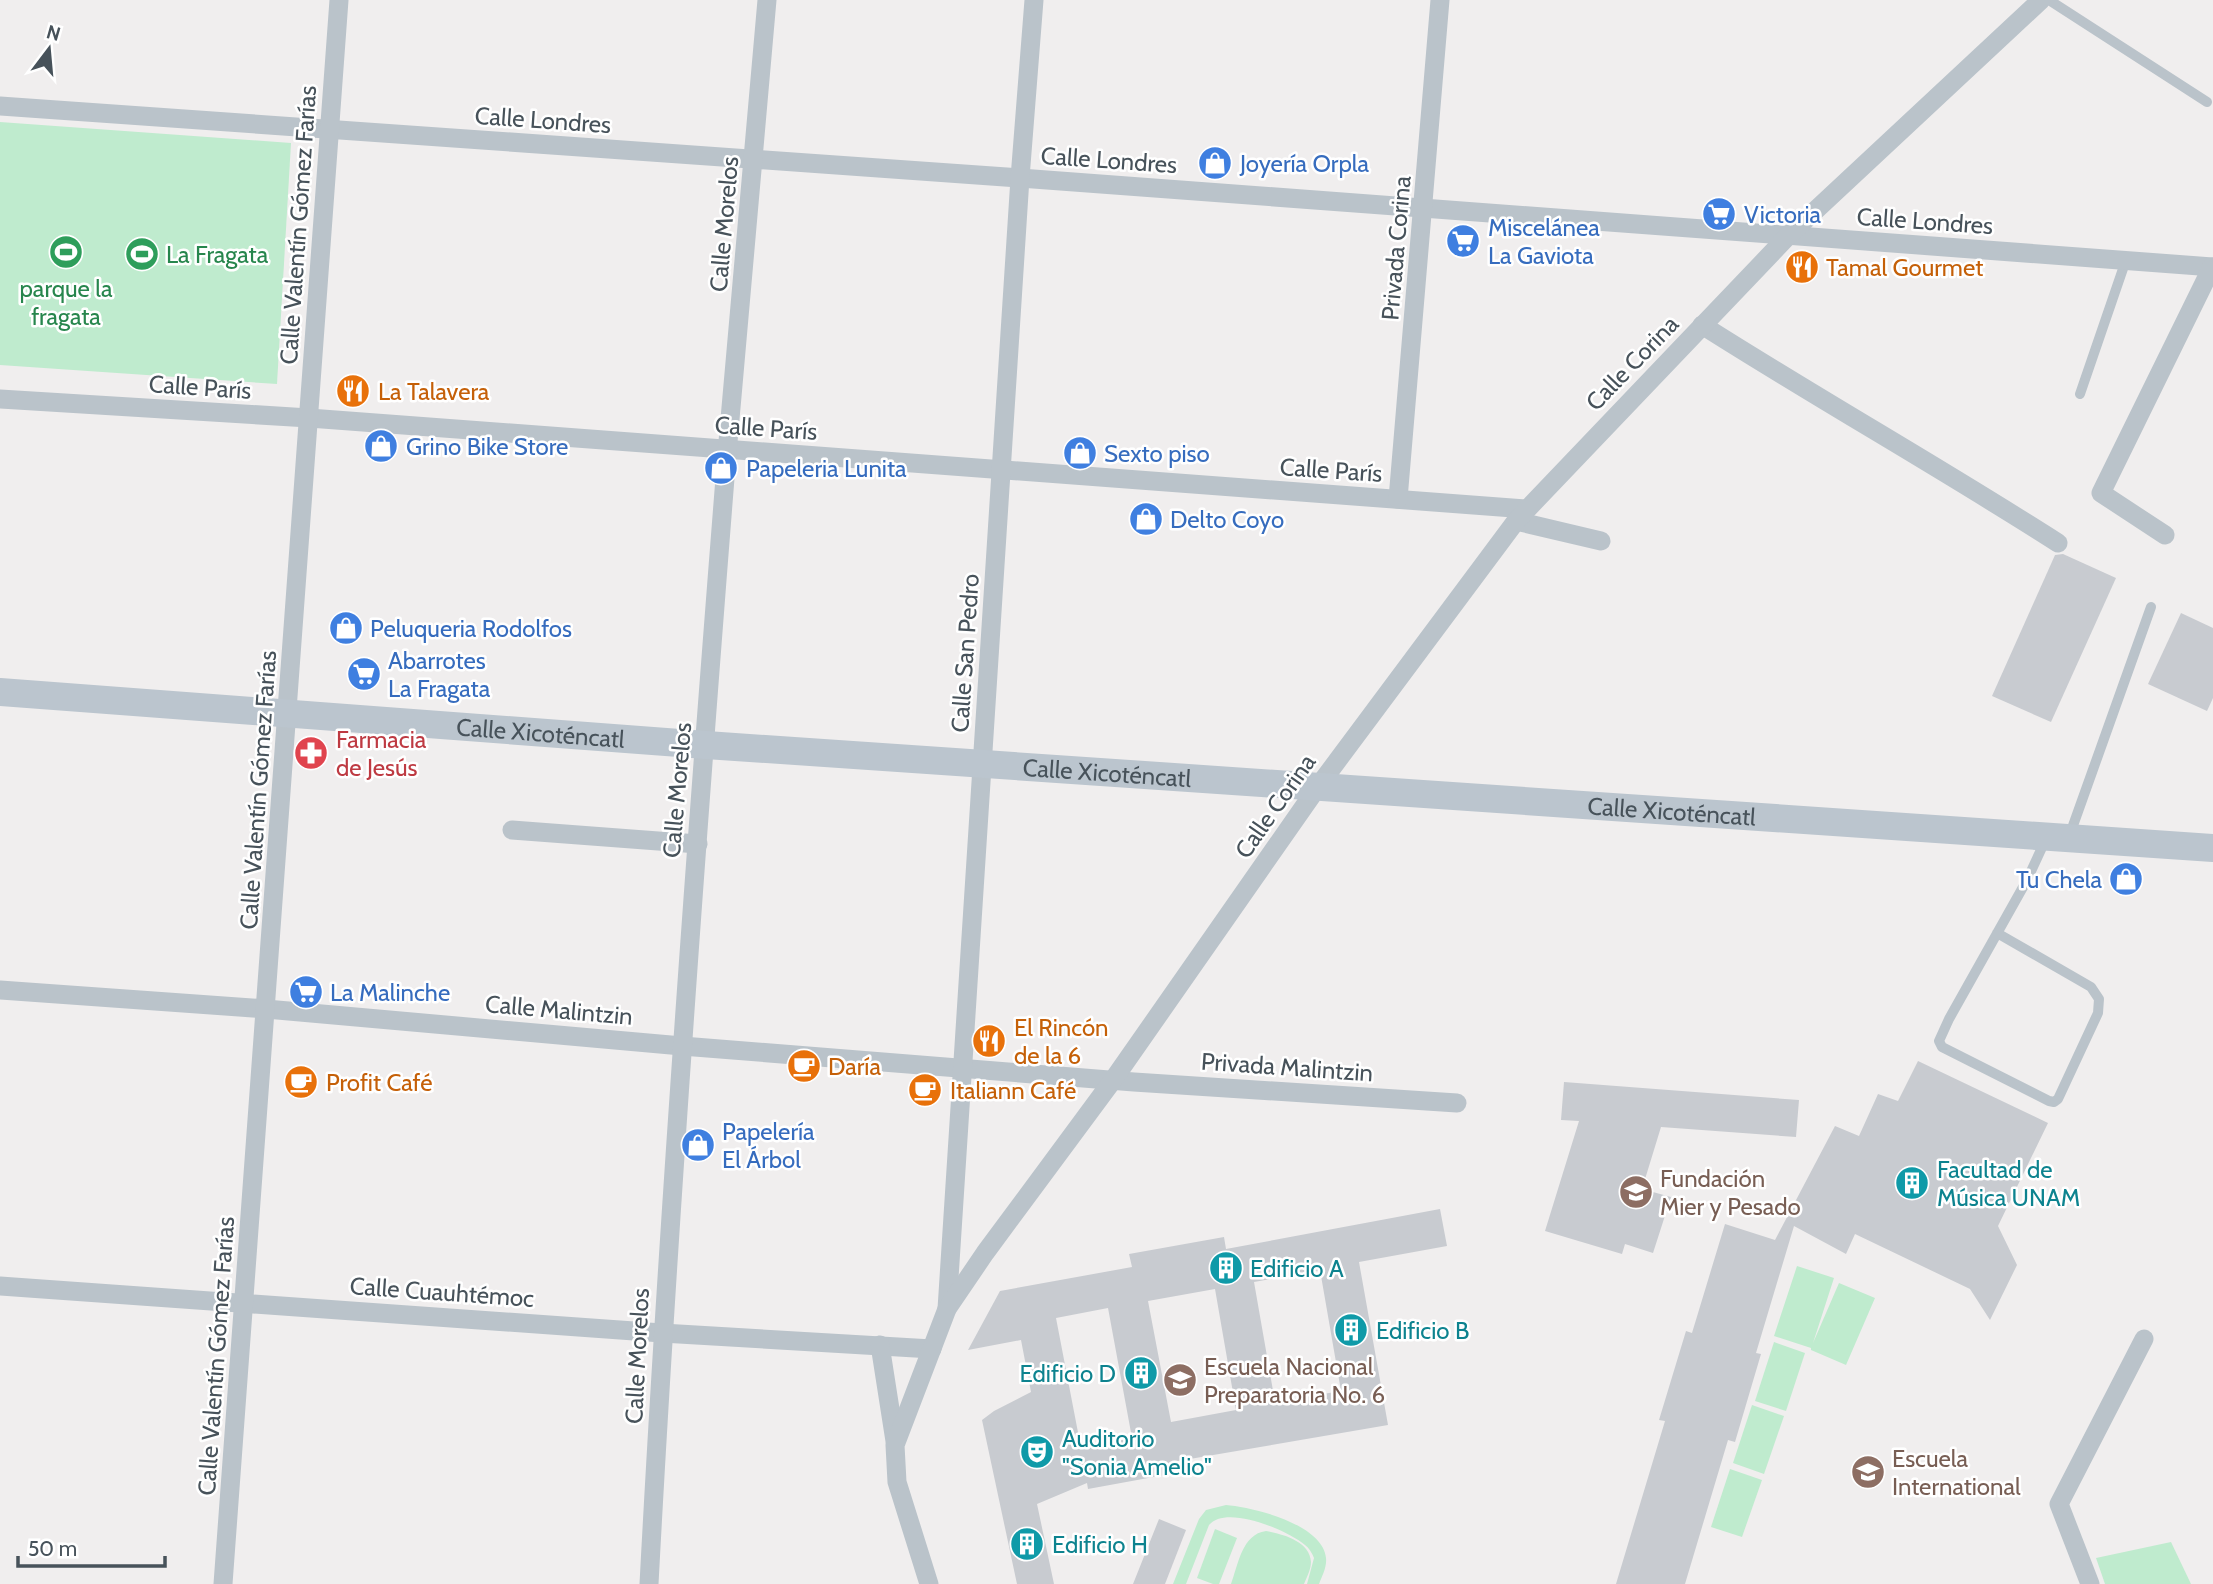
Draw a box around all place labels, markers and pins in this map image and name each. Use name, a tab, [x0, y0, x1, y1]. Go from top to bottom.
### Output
shop icon: Joyería Orpla	[1196, 144, 1234, 182]
place label: Joyería Orpla	[1239, 149, 1369, 178]
supermarket icon: Victoria	[1700, 195, 1738, 233]
place label: Victoria	[1744, 200, 1822, 229]
place label: Miscelánea La Gaviota	[1488, 213, 1600, 270]
supermarket icon: Miscelánea La Gaviota	[1444, 222, 1482, 260]
sports icon: parque la fragata	[47, 233, 85, 271]
sports icon: La Fragata	[123, 235, 161, 273]
place label: La Fragata	[166, 240, 269, 269]
restaurant icon: Tamal Gourmet	[1783, 248, 1821, 286]
place label: Tamal Gourmet	[1826, 253, 1983, 282]
place label: parque la fragata	[20, 274, 113, 331]
restaurant icon: La Talavera	[334, 372, 372, 410]
place label: La Talavera	[378, 377, 490, 406]
shop icon: Grino Bike Store	[362, 427, 400, 465]
place label: Grino Bike Store	[406, 432, 568, 461]
shop icon: Sexto piso	[1061, 434, 1099, 472]
place label: Sexto piso	[1104, 439, 1210, 468]
shop icon: Papeleria Lunita	[702, 449, 740, 487]
place label: Papeleria Lunita	[746, 454, 907, 483]
shop icon: Delto Coyo	[1127, 500, 1165, 538]
place label: Delto Coyo	[1170, 505, 1284, 534]
shop icon: Peluqueria Rodolfos	[327, 609, 365, 647]
place label: Peluqueria Rodolfos	[370, 614, 572, 643]
place label: Abarrotes La Fragata	[388, 646, 491, 703]
supermarket icon: Abarrotes La Fragata	[345, 655, 383, 693]
place label: Farmacia de Jesús	[336, 725, 427, 782]
pharmacy icon: Farmacia de Jesús	[292, 734, 330, 772]
shop icon: Tu Chela	[2107, 860, 2145, 898]
place label: Tu Chela	[2016, 865, 2102, 894]
supermarket icon: La Malinche	[287, 973, 325, 1011]
place label: La Malinche	[330, 978, 450, 1007]
place label: El Rincón de la 6	[1014, 1013, 1109, 1070]
restaurant icon: El Rincón de la 6	[970, 1022, 1008, 1060]
cafe icon: Daría	[785, 1047, 823, 1085]
place label: Daría	[828, 1052, 881, 1081]
cafe icon: Profit Café	[282, 1063, 320, 1101]
place label: Profit Café	[326, 1068, 433, 1097]
cafe icon: Italiann Café	[906, 1071, 944, 1109]
place label: Italiann Café	[950, 1076, 1076, 1105]
place label: Papelería El Árbol	[722, 1117, 815, 1174]
shop icon: Papelería El Árbol	[679, 1126, 717, 1164]
place label: Facultad de Música UNAM	[1937, 1155, 2080, 1212]
place label: Fundación Mier y Pesado	[1660, 1164, 1801, 1221]
building icon: Facultad de Música UNAM	[1893, 1164, 1931, 1202]
school or university icon: Fundación Mier y Pesado	[1617, 1173, 1655, 1211]
building icon: Edificio A	[1207, 1249, 1245, 1287]
place label: Edificio A	[1250, 1254, 1344, 1283]
building icon: Edificio B	[1332, 1311, 1370, 1349]
place label: Edificio B	[1376, 1316, 1469, 1345]
place label: Escuela Nacional Preparatoria No. 6	[1204, 1352, 1385, 1409]
building icon: Edificio D	[1122, 1354, 1160, 1392]
place label: Edificio D	[1020, 1359, 1116, 1388]
school or university icon: Escuela Nacional Preparatoria No. 6	[1161, 1361, 1199, 1399]
place label: Auditorio "Sonia Amelio"	[1062, 1424, 1212, 1481]
theatre icon: Auditorio "Sonia Amelio"	[1018, 1433, 1056, 1471]
place label: Escuela International	[1892, 1444, 2021, 1501]
school or university icon: Escuela International	[1849, 1453, 1887, 1491]
building icon: Edificio H	[1008, 1525, 1046, 1563]
place label: Edificio H	[1052, 1530, 1148, 1559]

